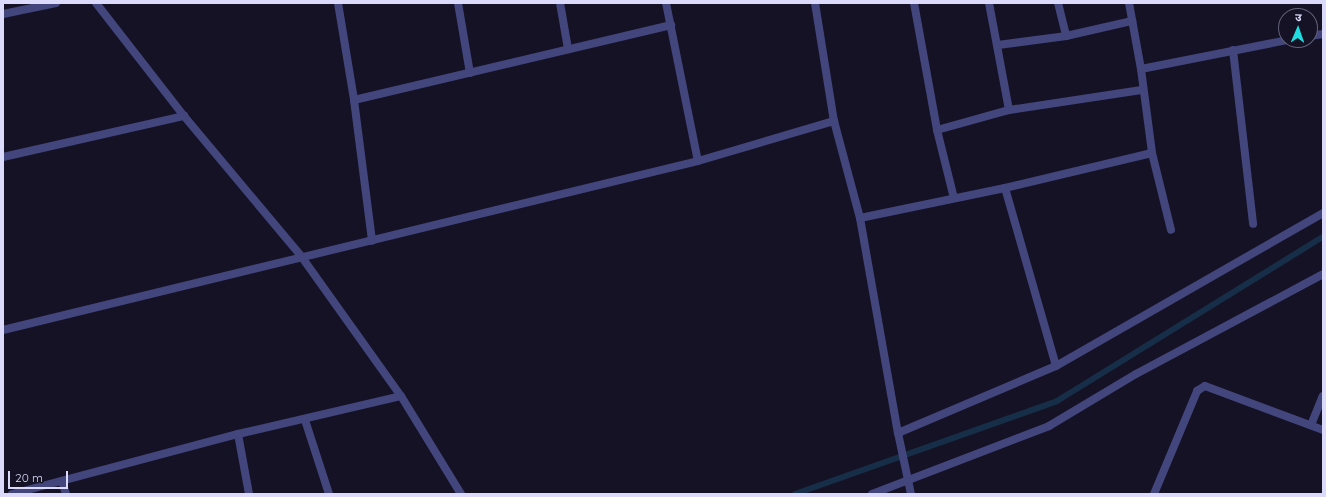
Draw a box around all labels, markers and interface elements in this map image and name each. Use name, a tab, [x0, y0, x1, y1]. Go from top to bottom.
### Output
north arrow	[1278, 8, 1318, 48]
text: उ	[1295, 10, 1302, 24]
scale bar	[10, 463, 70, 489]
text: 20 m	[15, 470, 43, 485]

